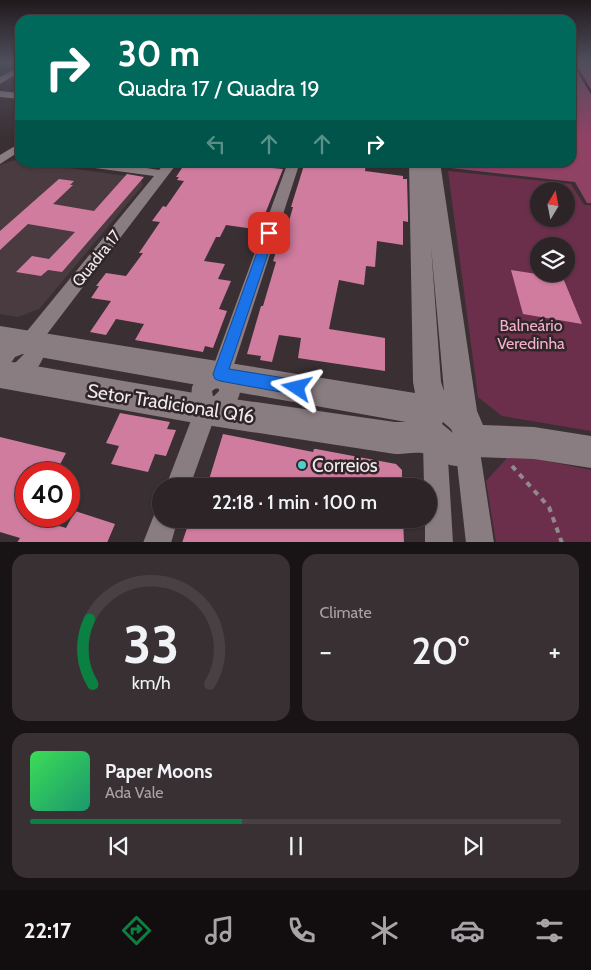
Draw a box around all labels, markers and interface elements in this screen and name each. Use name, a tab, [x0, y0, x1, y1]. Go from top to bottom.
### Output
text: 30 m	[118, 32, 200, 75]
icon: right	[35, 35, 100, 100]
text: Quadra 17 / Quadra 19	[118, 75, 320, 102]
icon: left	[202, 130, 230, 158]
icon: ahead	[255, 130, 283, 158]
icon: ahead	[308, 130, 336, 158]
icon: right	[361, 130, 389, 158]
north arrow	[530, 182, 575, 228]
map controls	[530, 182, 575, 282]
pin	[248, 212, 290, 254]
icon: arrive	[255, 219, 283, 247]
street label: Quadra 17	[68, 226, 125, 290]
button: layers	[530, 237, 575, 282]
park label: Balneário Veredinha	[497, 316, 565, 353]
position arrow	[270, 361, 322, 413]
street label: Setor Tradicional Q16	[86, 379, 256, 428]
place label: Correios	[312, 454, 378, 477]
marker: Correios	[296, 459, 308, 471]
speed limit sign: 40	[15, 462, 80, 527]
text: 22:18 · 1 min · 100 m	[212, 491, 377, 514]
text: Climate	[320, 603, 372, 622]
text: 33	[123, 613, 179, 676]
text: 20°	[411, 627, 469, 674]
text: −	[320, 634, 332, 668]
text: +	[549, 634, 561, 668]
text: km/h	[131, 672, 170, 693]
text: Paper Moons	[105, 760, 213, 783]
text: Ada Vale	[105, 783, 164, 802]
icon: previous	[105, 832, 133, 860]
icon: pause	[282, 832, 310, 860]
icon: next	[459, 832, 487, 860]
icon: directions	[119, 913, 154, 948]
icon: music	[202, 913, 237, 948]
icon: phone	[284, 913, 319, 948]
icon: climate	[367, 913, 402, 948]
icon: car	[450, 913, 485, 948]
icon: filters	[532, 913, 567, 948]
text: 22:17	[24, 917, 71, 944]

